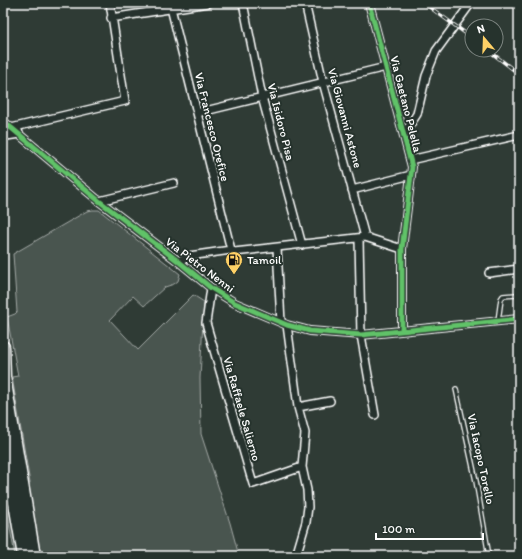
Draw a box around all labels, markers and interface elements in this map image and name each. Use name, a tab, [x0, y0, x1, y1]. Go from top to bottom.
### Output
north arrow	[464, 18, 504, 58]
text: N	[475, 22, 487, 36]
street label: Via Gaetano Pelella	[387, 54, 425, 154]
street label: Via Giovanni Astone	[325, 67, 365, 170]
street label: Via Francesco Orefice	[192, 71, 232, 183]
street label: Via Isidoro Pisa	[265, 82, 298, 163]
street label: Via Pietro Nenni	[163, 235, 237, 295]
fuel station icon: Tamoil	[224, 250, 244, 275]
place label: Tamoil	[247, 253, 282, 267]
street label: Via Raffaele Salierno	[220, 355, 264, 463]
street label: Via Iacopo Torello	[465, 412, 497, 506]
scale bar	[376, 515, 483, 541]
text: 100 m	[382, 522, 415, 536]

